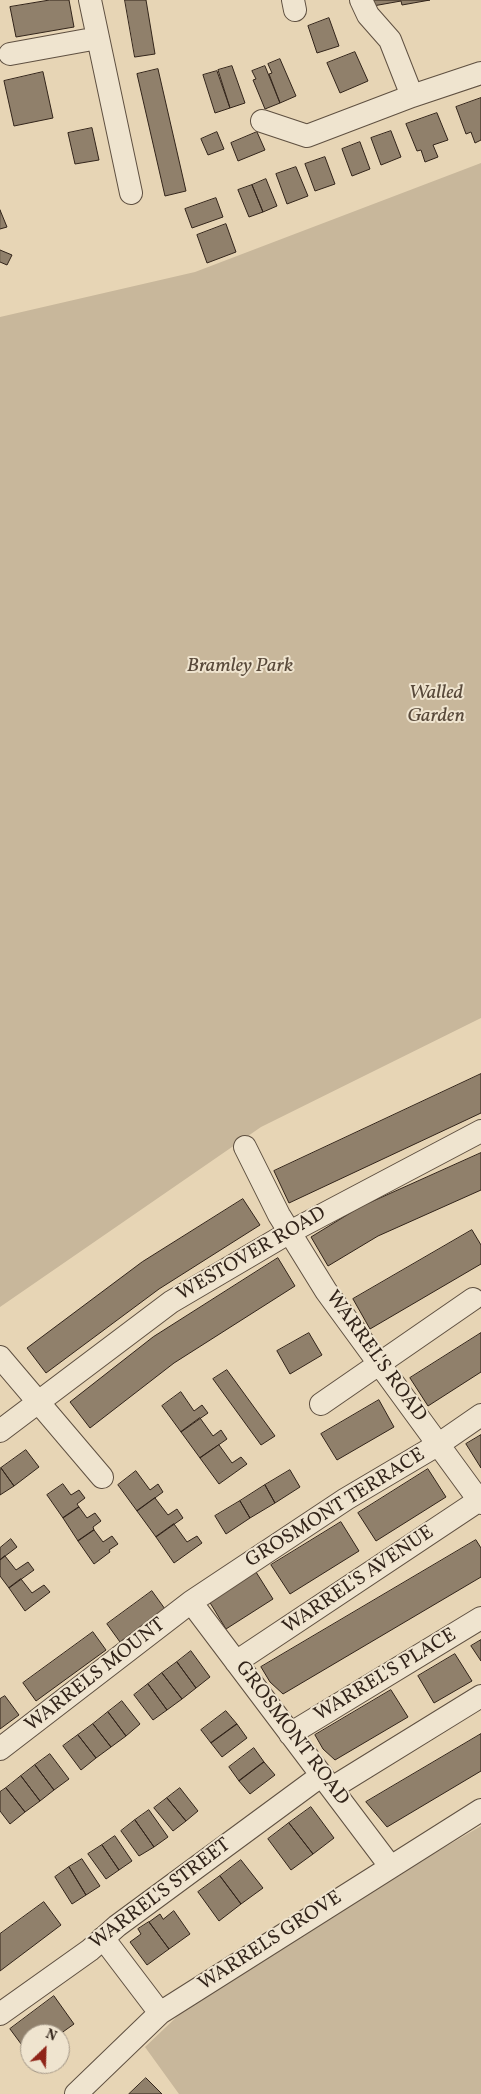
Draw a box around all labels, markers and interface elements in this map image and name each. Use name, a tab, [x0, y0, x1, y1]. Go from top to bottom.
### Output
park label: Bramley Park	[187, 655, 293, 679]
park label: Walled Garden	[407, 682, 465, 729]
street label: WESTOVER ROAD	[173, 1203, 331, 1307]
street label: WARREL'S ROAD	[319, 1287, 431, 1427]
street label: GROSMONT TERRACE	[242, 1444, 430, 1574]
street label: WARREL'S AVENUE	[279, 1522, 439, 1640]
street label: WARRELS MOUNT	[21, 1614, 171, 1738]
street label: WARREL'S PLACE	[311, 1624, 461, 1728]
street label: GROSMONT ROAD	[229, 1657, 353, 1811]
street label: WARREL'S STREET	[86, 1834, 236, 1956]
street label: WARRELS GROVE	[195, 1887, 347, 1997]
north arrow	[20, 2024, 70, 2074]
text: N	[42, 2025, 59, 2046]

